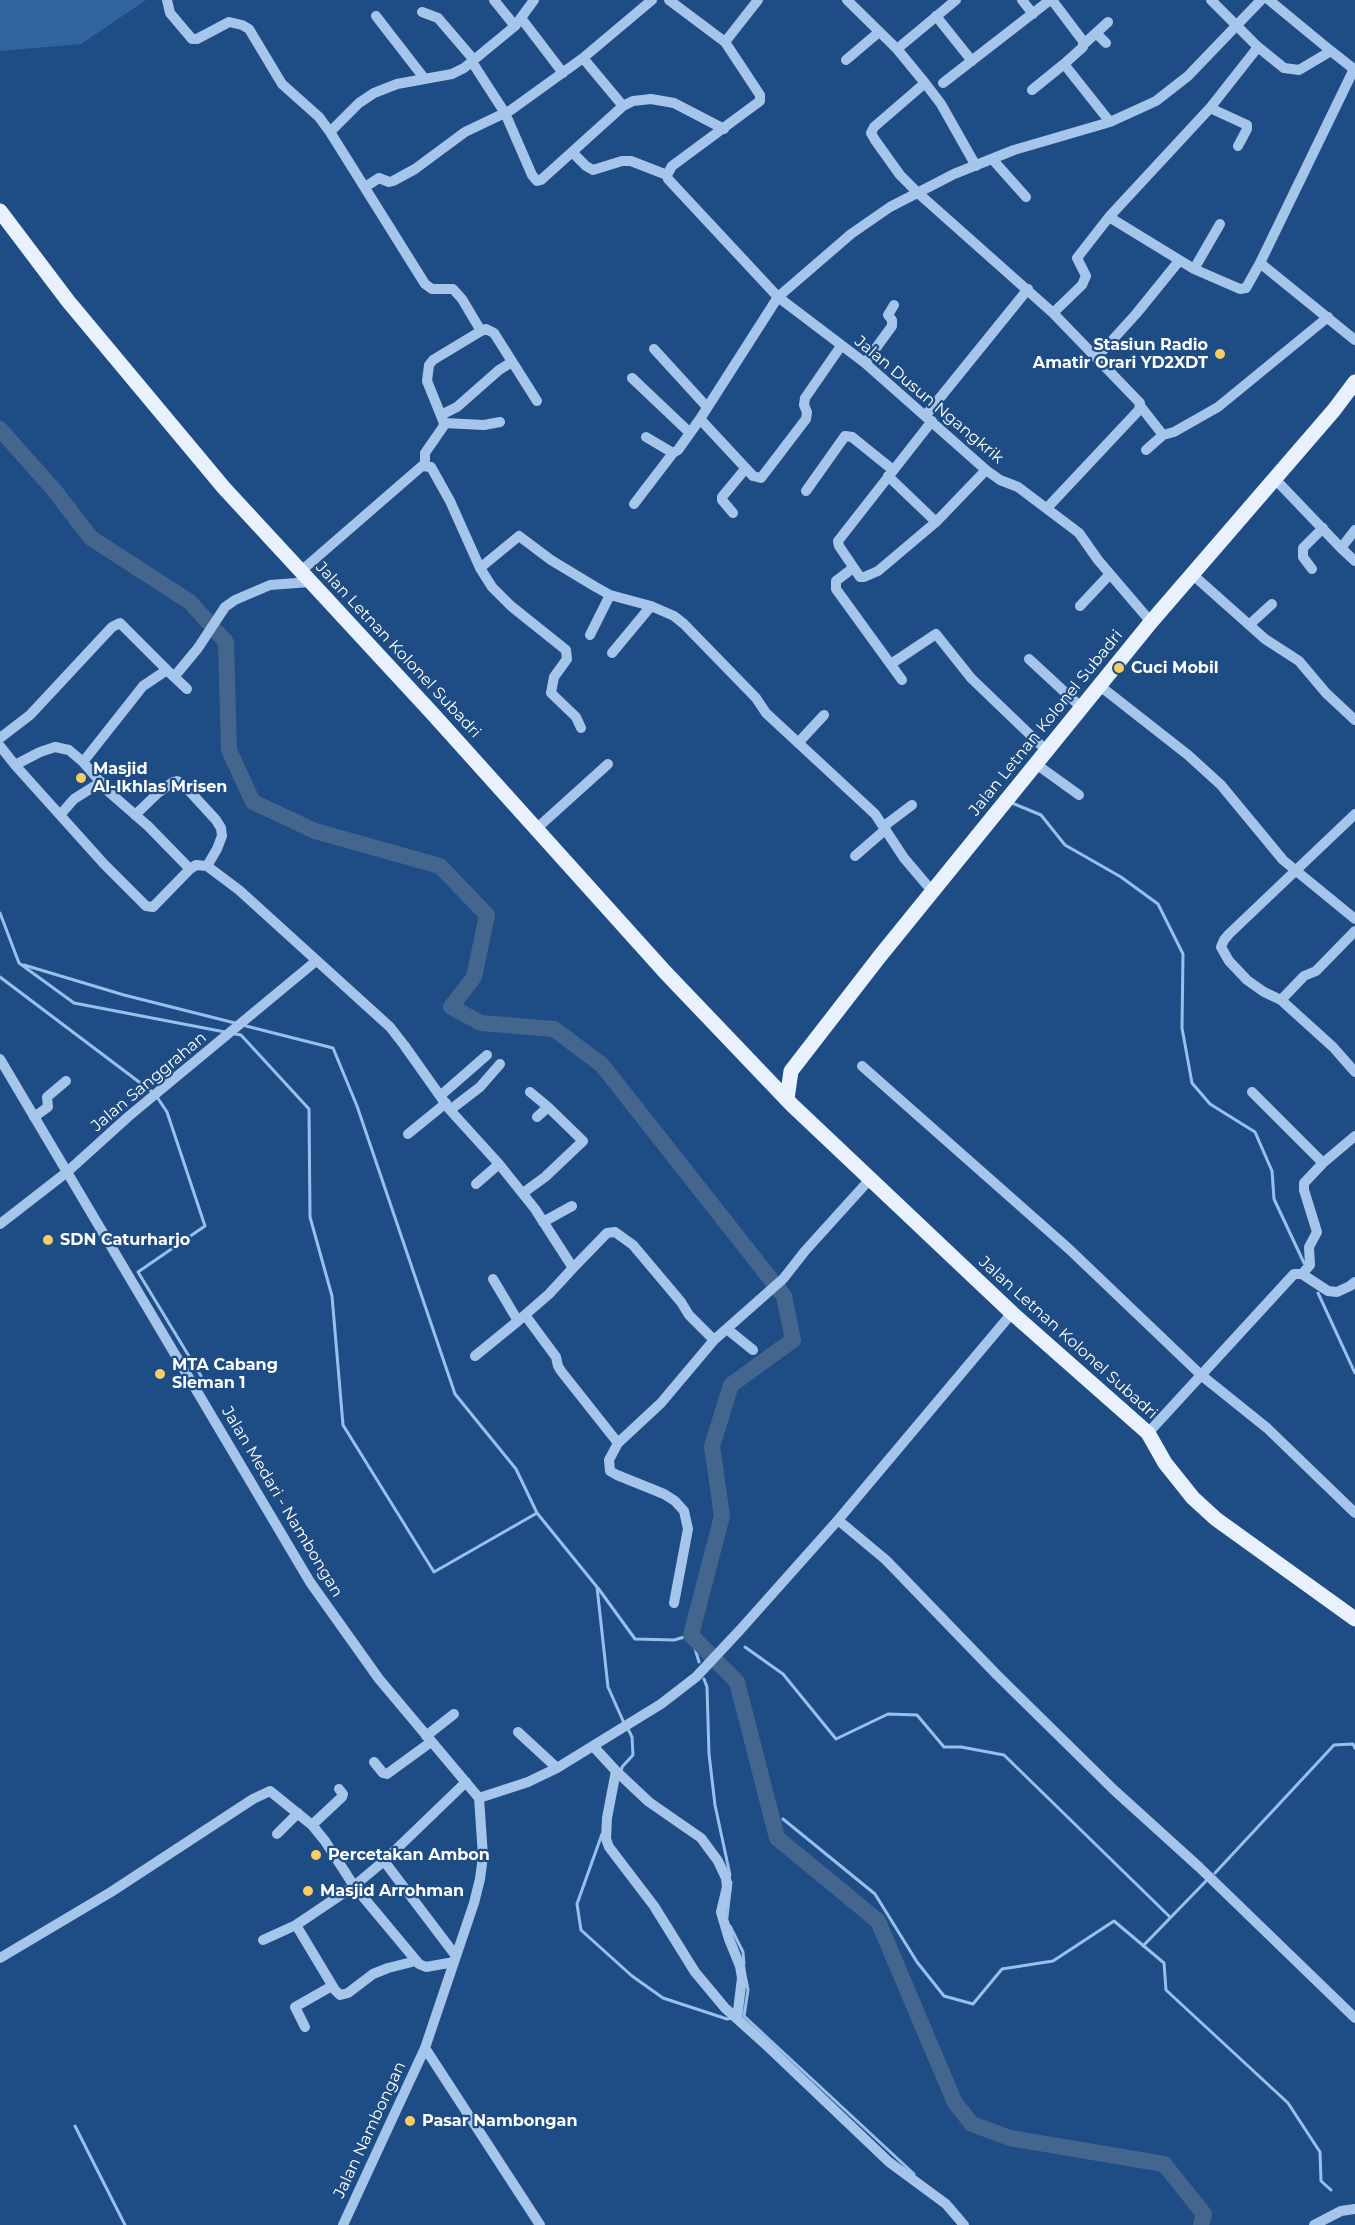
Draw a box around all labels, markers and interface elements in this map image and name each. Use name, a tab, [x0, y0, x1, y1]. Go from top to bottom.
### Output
street label: Jalan Dusun Ngangkrik	[851, 332, 1007, 468]
place label: Stasiun Radio Amatir Orari YD2XDT	[1033, 335, 1208, 373]
marker: Stasiun Radio Amatir Orari YD2XDT	[1213, 347, 1227, 361]
street label: Jalan Letnan Kolonel Subadri	[311, 558, 485, 742]
street label: Jalan Letnan Kolonel Subadri	[965, 626, 1127, 820]
place label: Cuci Mobil	[1131, 658, 1219, 678]
marker: Cuci Mobil	[1112, 661, 1126, 675]
place label: Masjid Al-Ikhlas Mrisen	[93, 759, 227, 797]
marker: Masjid Al-Ikhlas Mrisen	[74, 771, 88, 785]
street label: Jalan Sanggrahan	[87, 1028, 211, 1136]
place label: SDN Caturharjo	[60, 1230, 190, 1250]
marker: SDN Caturharjo	[41, 1233, 55, 1247]
street label: Jalan Letnan Kolonel Subadri	[975, 1253, 1161, 1423]
place label: MTA Cabang Sleman 1	[172, 1355, 278, 1393]
marker: MTA Cabang Sleman 1	[153, 1367, 167, 1381]
street label: Jalan Medari - Nambongan	[217, 1403, 347, 1601]
place label: Percetakan Ambon	[328, 1845, 490, 1865]
marker: Percetakan Ambon	[309, 1848, 323, 1862]
place label: Masjid Arrohman	[320, 1881, 464, 1901]
marker: Masjid Arrohman	[301, 1884, 315, 1898]
street label: Jalan Nambongan	[330, 2059, 410, 2201]
place label: Pasar Nambongan	[422, 2111, 577, 2131]
marker: Pasar Nambongan	[403, 2114, 417, 2128]

